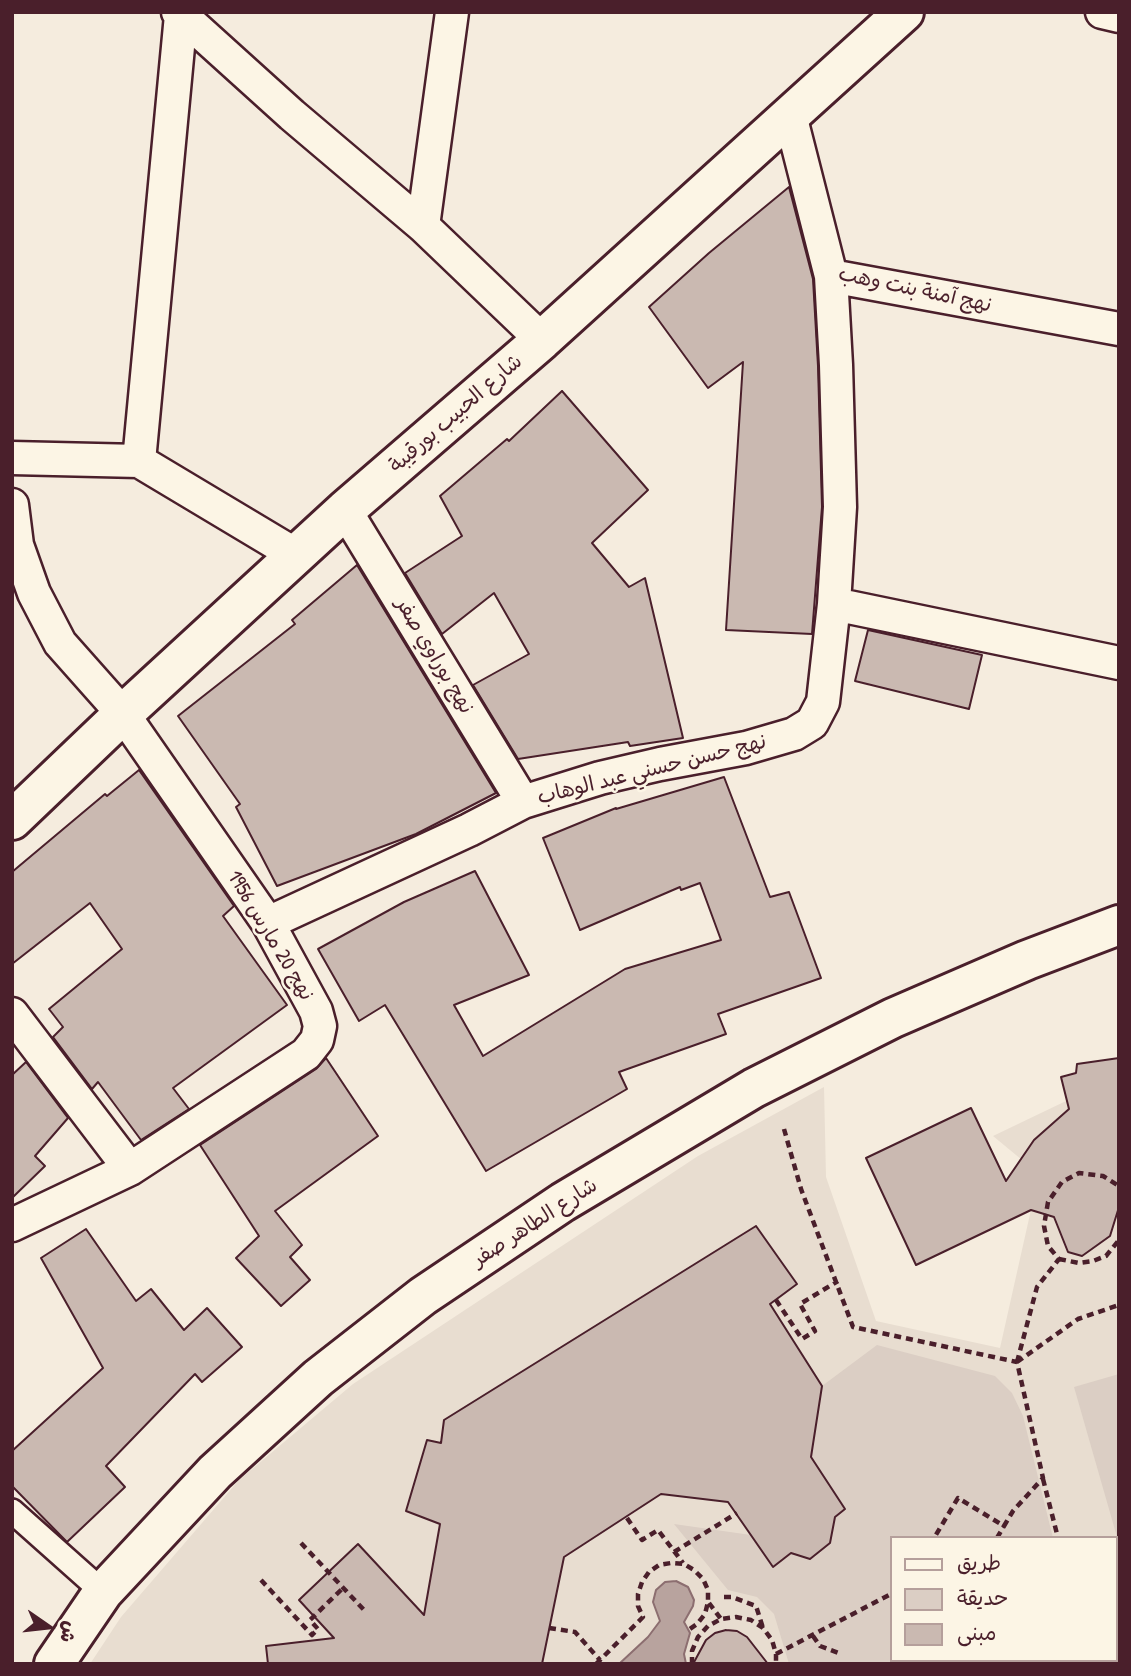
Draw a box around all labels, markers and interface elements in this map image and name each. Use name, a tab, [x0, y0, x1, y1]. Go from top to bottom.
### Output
street label: نهج آمنة بنت وهب	[836, 261, 994, 319]
street label: شارع الحبيب بورقيبة	[384, 349, 528, 479]
street label: نهج بوراوي صفر	[389, 593, 479, 719]
street label: نهج حسن حسني عبد الوهاب	[535, 729, 769, 811]
street label: نهج 20 مارس 1956	[221, 866, 319, 1006]
street label: شارع الطاهر صفر	[468, 1173, 602, 1273]
legend	[890, 1536, 1117, 1662]
text: طريق	[957, 1548, 1001, 1577]
text: حديقة	[957, 1583, 1008, 1612]
north arrow	[14, 1592, 84, 1662]
text: مبنى	[957, 1618, 996, 1647]
text: ش	[54, 1619, 85, 1645]

